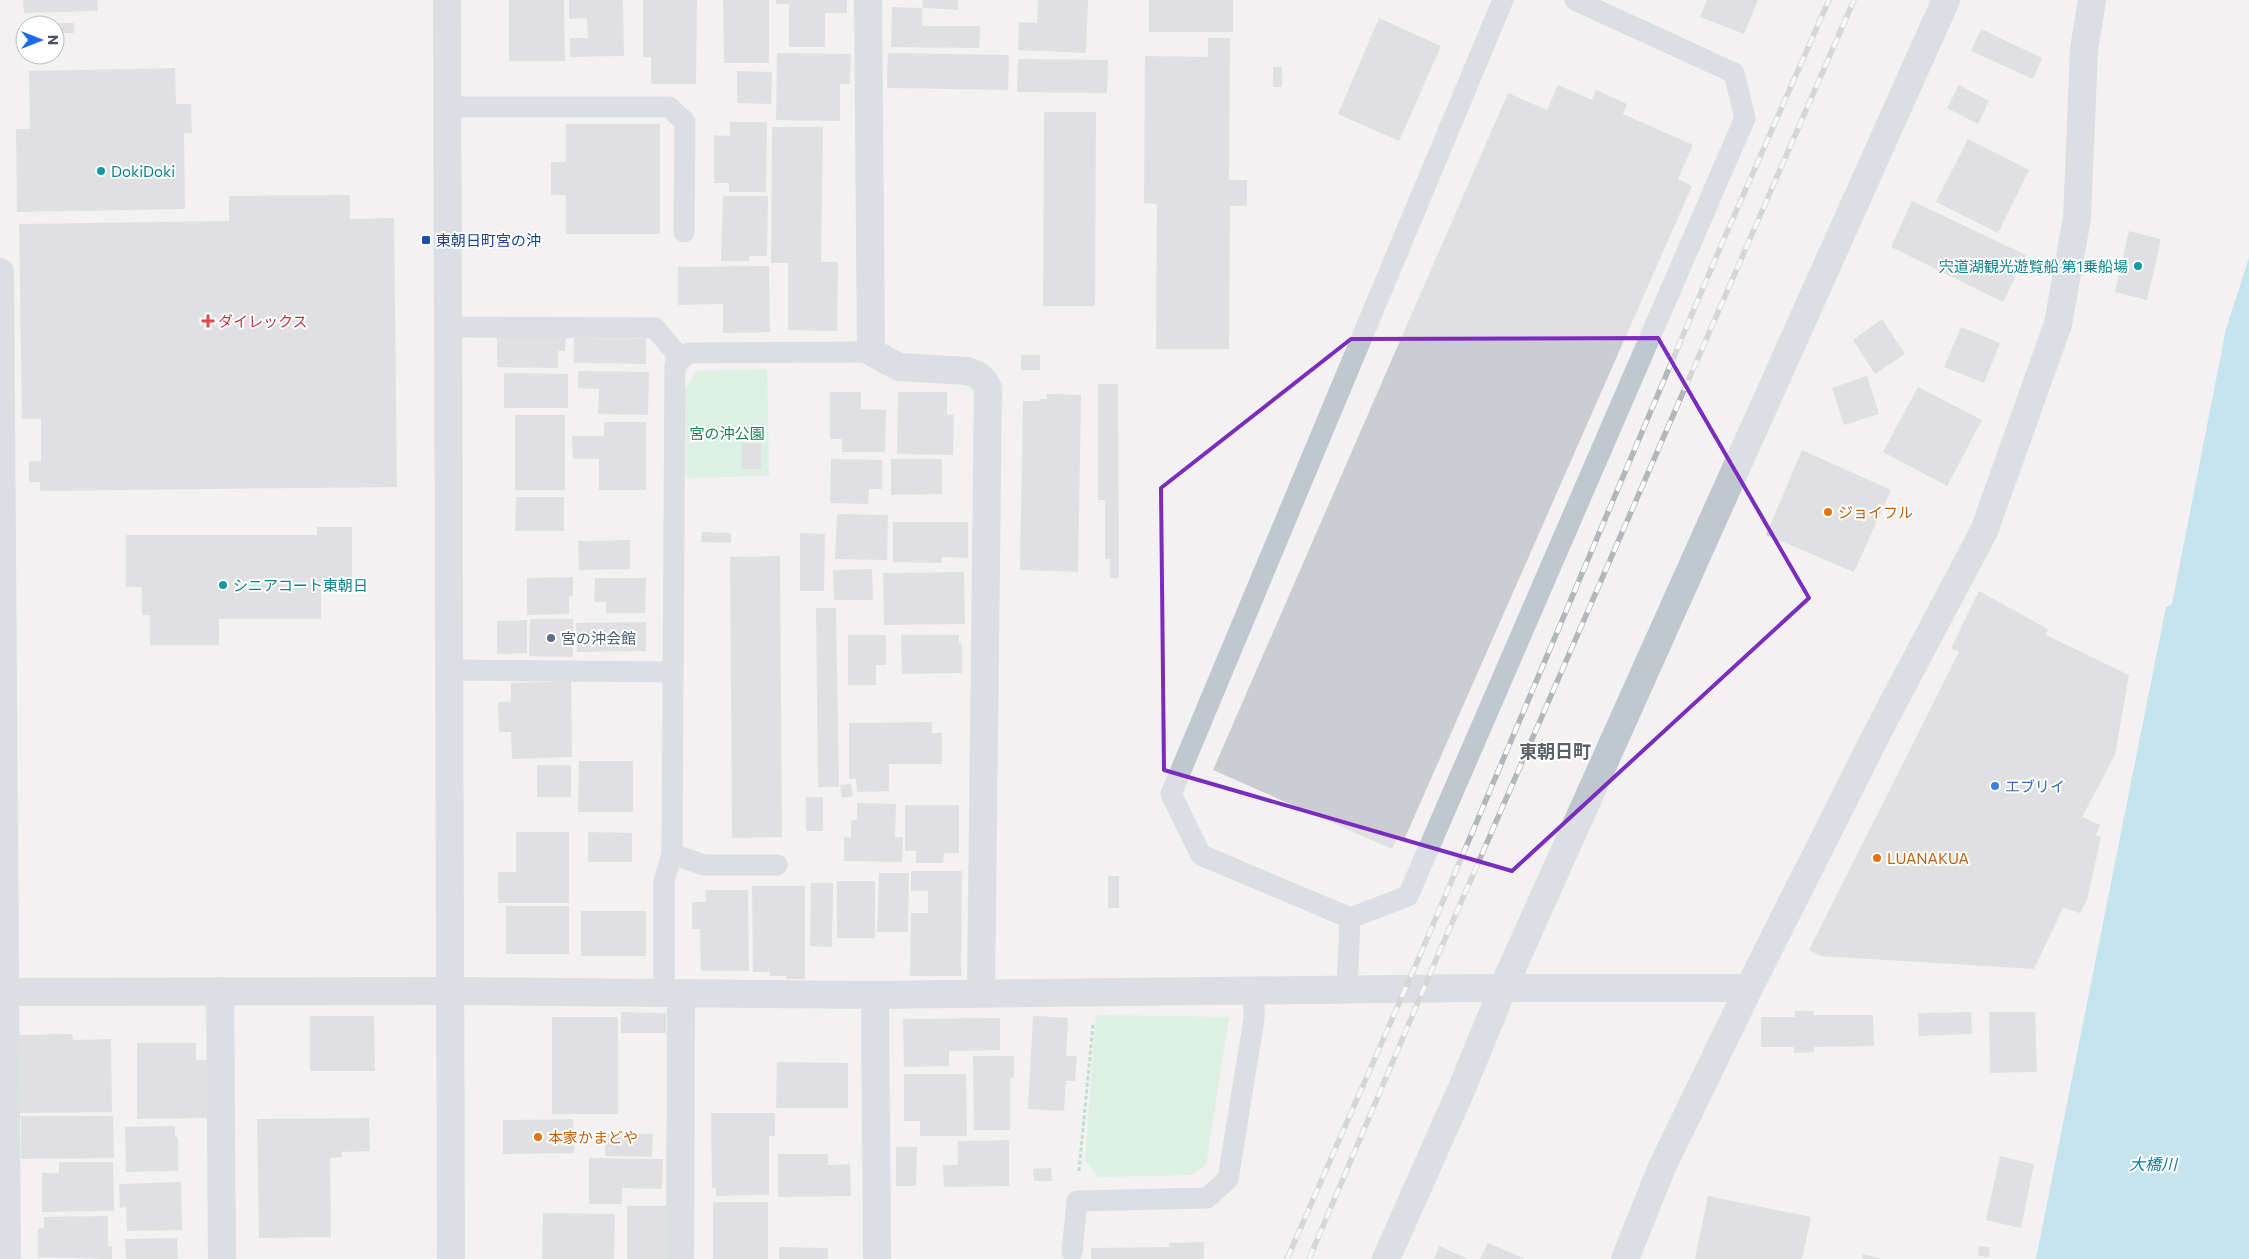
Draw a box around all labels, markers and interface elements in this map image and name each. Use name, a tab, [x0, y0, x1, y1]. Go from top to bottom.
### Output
north arrow	[15, 15, 65, 65]
text: N	[45, 35, 62, 45]
place label: DokiDoki	[111, 162, 175, 180]
marker: DokiDoki	[95, 165, 107, 177]
place label: 東朝日町宮の沖	[436, 231, 541, 249]
marker: 東朝日町宮の沖	[420, 234, 432, 246]
place label: 宍道湖観光遊覧船 第1乗船場	[1939, 257, 2128, 275]
marker: 宍道湖観光遊覧船 第1乗船場	[2132, 260, 2144, 272]
place label: ダイレックス	[218, 312, 308, 330]
marker: ダイレックス	[202, 315, 214, 327]
park label: 宮の沖公園	[689, 424, 765, 442]
place label: ジョイフル	[1838, 503, 1913, 521]
marker: ジョイフル	[1822, 506, 1834, 518]
place label: シニアコート東朝日	[233, 576, 368, 594]
marker: シニアコート東朝日	[217, 579, 229, 591]
place label: 宮の沖会館	[561, 629, 636, 647]
marker: 宮の沖会館	[545, 632, 557, 644]
district label: 東朝日町	[1519, 740, 1591, 762]
place label: エブリイ	[2005, 777, 2065, 795]
marker: エブリイ	[1989, 780, 2001, 792]
place label: LUANAKUA	[1887, 849, 1969, 867]
marker: LUANAKUA	[1871, 852, 1883, 864]
place label: 本家かまどや	[548, 1128, 638, 1146]
marker: 本家かまどや	[532, 1131, 544, 1143]
water label: 大橋川	[2129, 1154, 2179, 1173]

